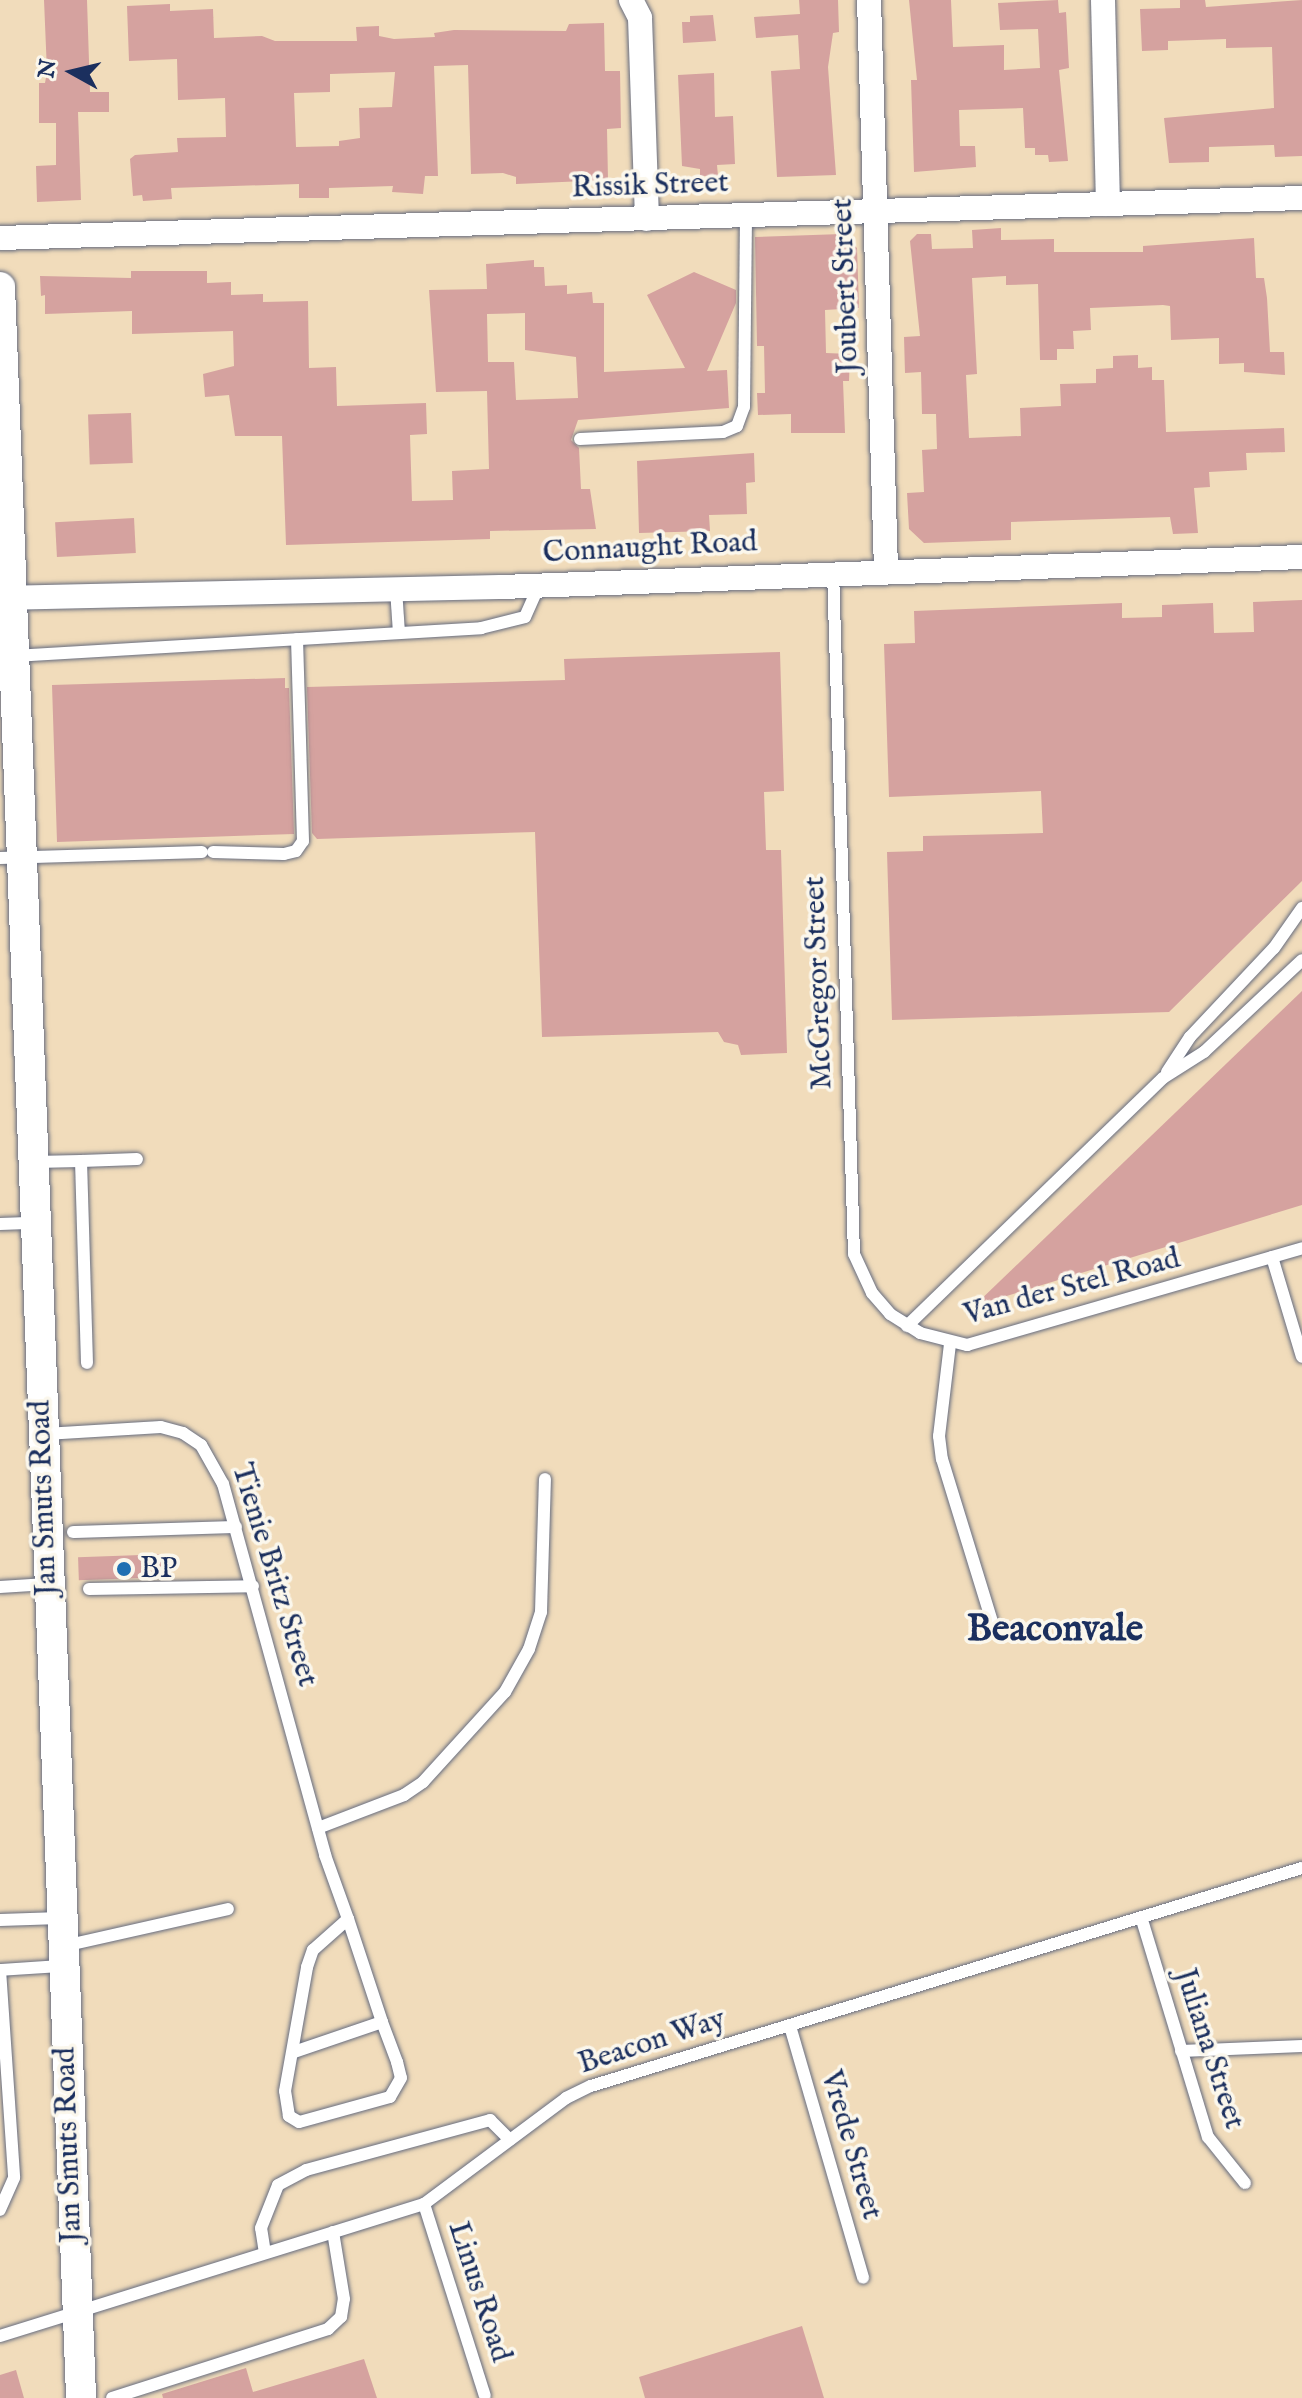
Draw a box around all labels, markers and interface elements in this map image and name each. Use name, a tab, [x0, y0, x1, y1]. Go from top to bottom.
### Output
north arrow	[32, 32, 112, 112]
text: N	[33, 57, 63, 80]
street label: Rissik Street	[571, 165, 729, 207]
street label: Joubert Street	[825, 198, 867, 374]
street label: Connaught Road	[542, 524, 758, 572]
street label: McGregor Street	[797, 875, 841, 1091]
street label: Van der Stel Road	[960, 1241, 1184, 1333]
street label: Jan Smuts Road	[23, 1399, 65, 1597]
street label: Tienie Britz Street	[223, 1459, 325, 1691]
place label: BP	[140, 1551, 177, 1587]
marker: BP	[115, 1560, 133, 1578]
district label: Beaconvale	[967, 1608, 1143, 1654]
street label: Juliana Street	[1166, 1964, 1252, 2134]
street label: Beacon Way	[574, 2001, 730, 2083]
street label: Jan Smuts Road	[48, 2046, 90, 2244]
street label: Vrede Street	[813, 2066, 889, 2224]
street label: Linus Road	[439, 2217, 519, 2367]

